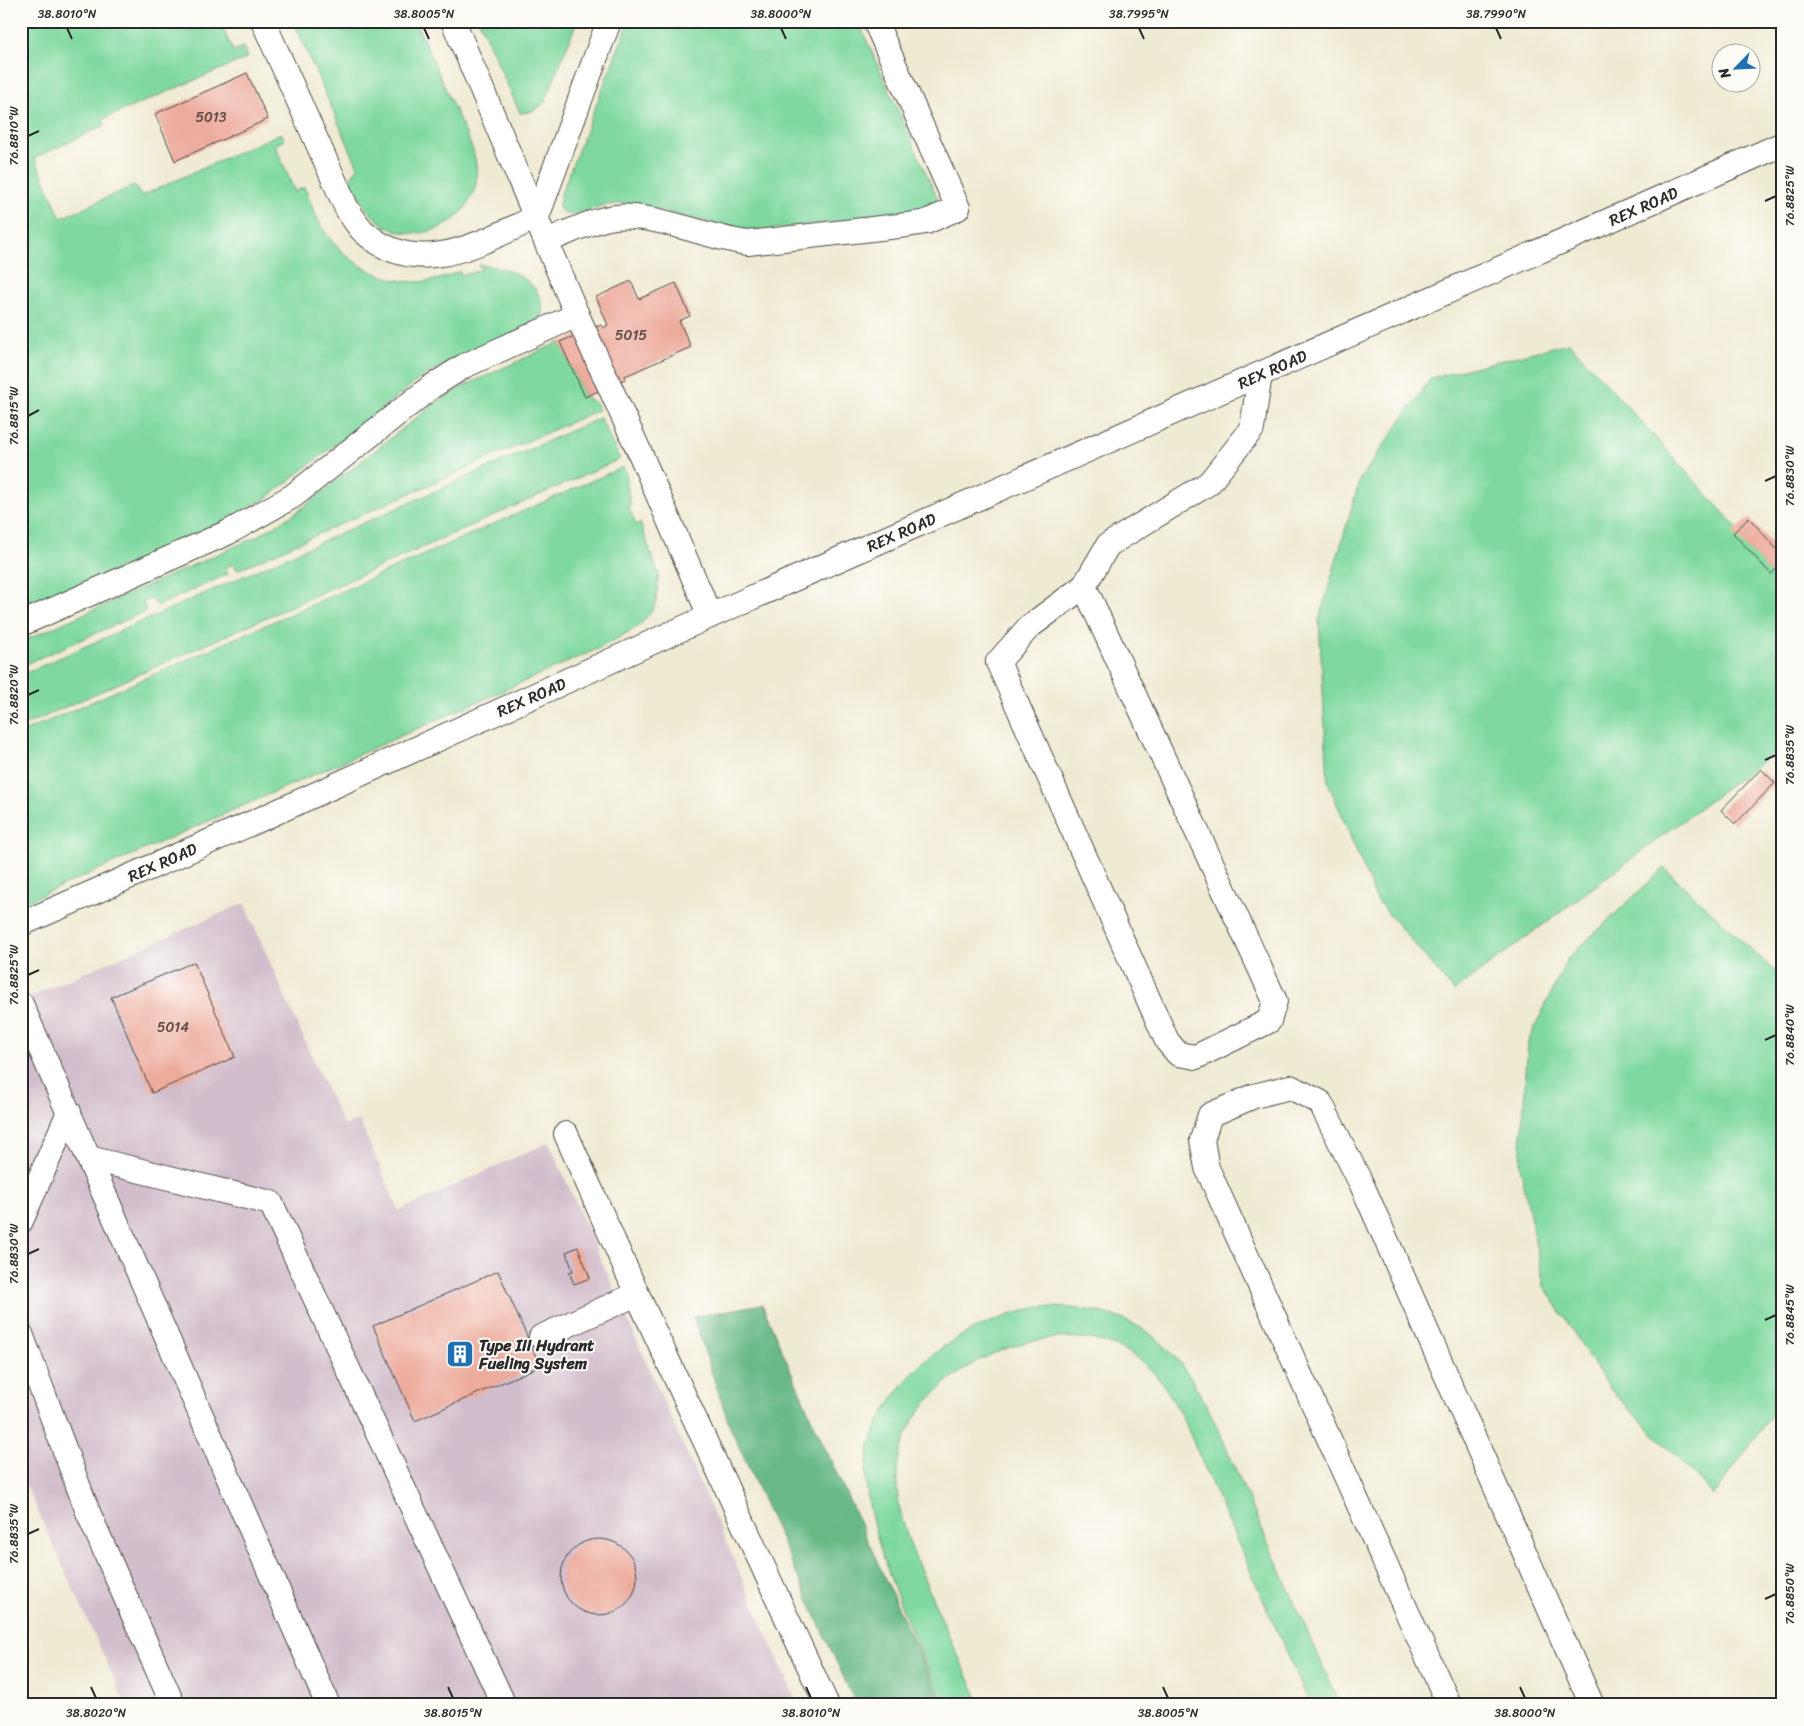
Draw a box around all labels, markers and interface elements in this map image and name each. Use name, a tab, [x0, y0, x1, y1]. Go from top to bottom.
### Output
text: 38.8010°N	[38, 3, 97, 25]
text: 38.8005°N	[394, 3, 455, 25]
text: 38.8000°N	[751, 3, 812, 25]
text: 38.7995°N	[1109, 3, 1170, 25]
text: 38.7990°N	[1466, 3, 1527, 25]
north arrow	[1712, 42, 1762, 92]
text: N	[1711, 63, 1738, 84]
house number: 5013	[195, 105, 227, 130]
text: 76.8810°W	[3, 106, 25, 165]
text: 76.8825°W	[1779, 165, 1801, 226]
street label: REX ROAD	[1604, 178, 1683, 235]
house number: 5015	[615, 323, 647, 348]
street label: REX ROAD	[1233, 341, 1312, 398]
text: 76.8815°W	[3, 386, 25, 445]
text: 76.8830°W	[1779, 445, 1801, 506]
street label: REX ROAD	[862, 504, 941, 561]
text: 76.8820°W	[3, 664, 25, 725]
street label: REX ROAD	[492, 669, 571, 726]
text: 76.8835°W	[1779, 724, 1801, 785]
street label: REX ROAD	[123, 834, 202, 891]
text: 76.8825°W	[3, 944, 25, 1005]
text: 76.8840°W	[1779, 1004, 1801, 1066]
house number: 5014	[157, 1015, 189, 1040]
text: 76.8830°W	[3, 1223, 25, 1284]
text: 76.8845°W	[1779, 1284, 1801, 1346]
place label: Type III Hydrant Fueling System	[478, 1331, 594, 1378]
building icon: Type III Hydrant Fueling System	[445, 1339, 475, 1369]
text: 76.8835°W	[3, 1503, 25, 1564]
text: 76.8850°W	[1779, 1563, 1801, 1625]
text: 38.8020°N	[66, 1702, 127, 1724]
text: 38.8015°N	[424, 1702, 483, 1724]
text: 38.8010°N	[782, 1702, 841, 1724]
text: 38.8005°N	[1138, 1702, 1199, 1724]
text: 38.8000°N	[1495, 1702, 1556, 1724]

